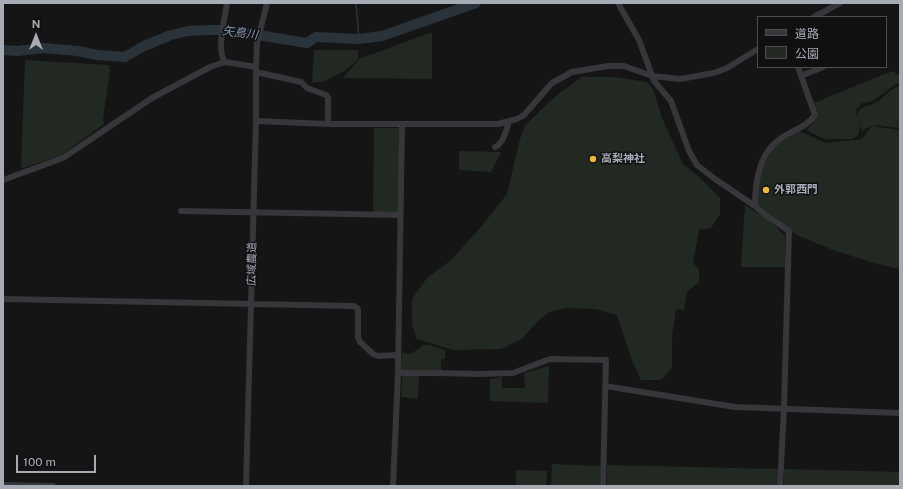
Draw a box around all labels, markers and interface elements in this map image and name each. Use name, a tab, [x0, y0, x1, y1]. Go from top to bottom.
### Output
north arrow	[16, 16, 56, 56]
legend	[757, 16, 887, 68]
text: N	[32, 18, 40, 30]
water label: 矢島川	[221, 24, 259, 42]
text: 道路	[795, 27, 819, 41]
text: 公園	[795, 47, 819, 61]
place label: 高梨神社	[601, 152, 645, 166]
marker: 高梨神社	[588, 154, 598, 164]
place label: 外郭西門	[774, 183, 818, 197]
marker: 外郭西門	[761, 185, 771, 195]
street label: 広域農道	[245, 242, 259, 286]
scale bar	[18, 447, 98, 473]
text: 100 m	[23, 455, 56, 469]

